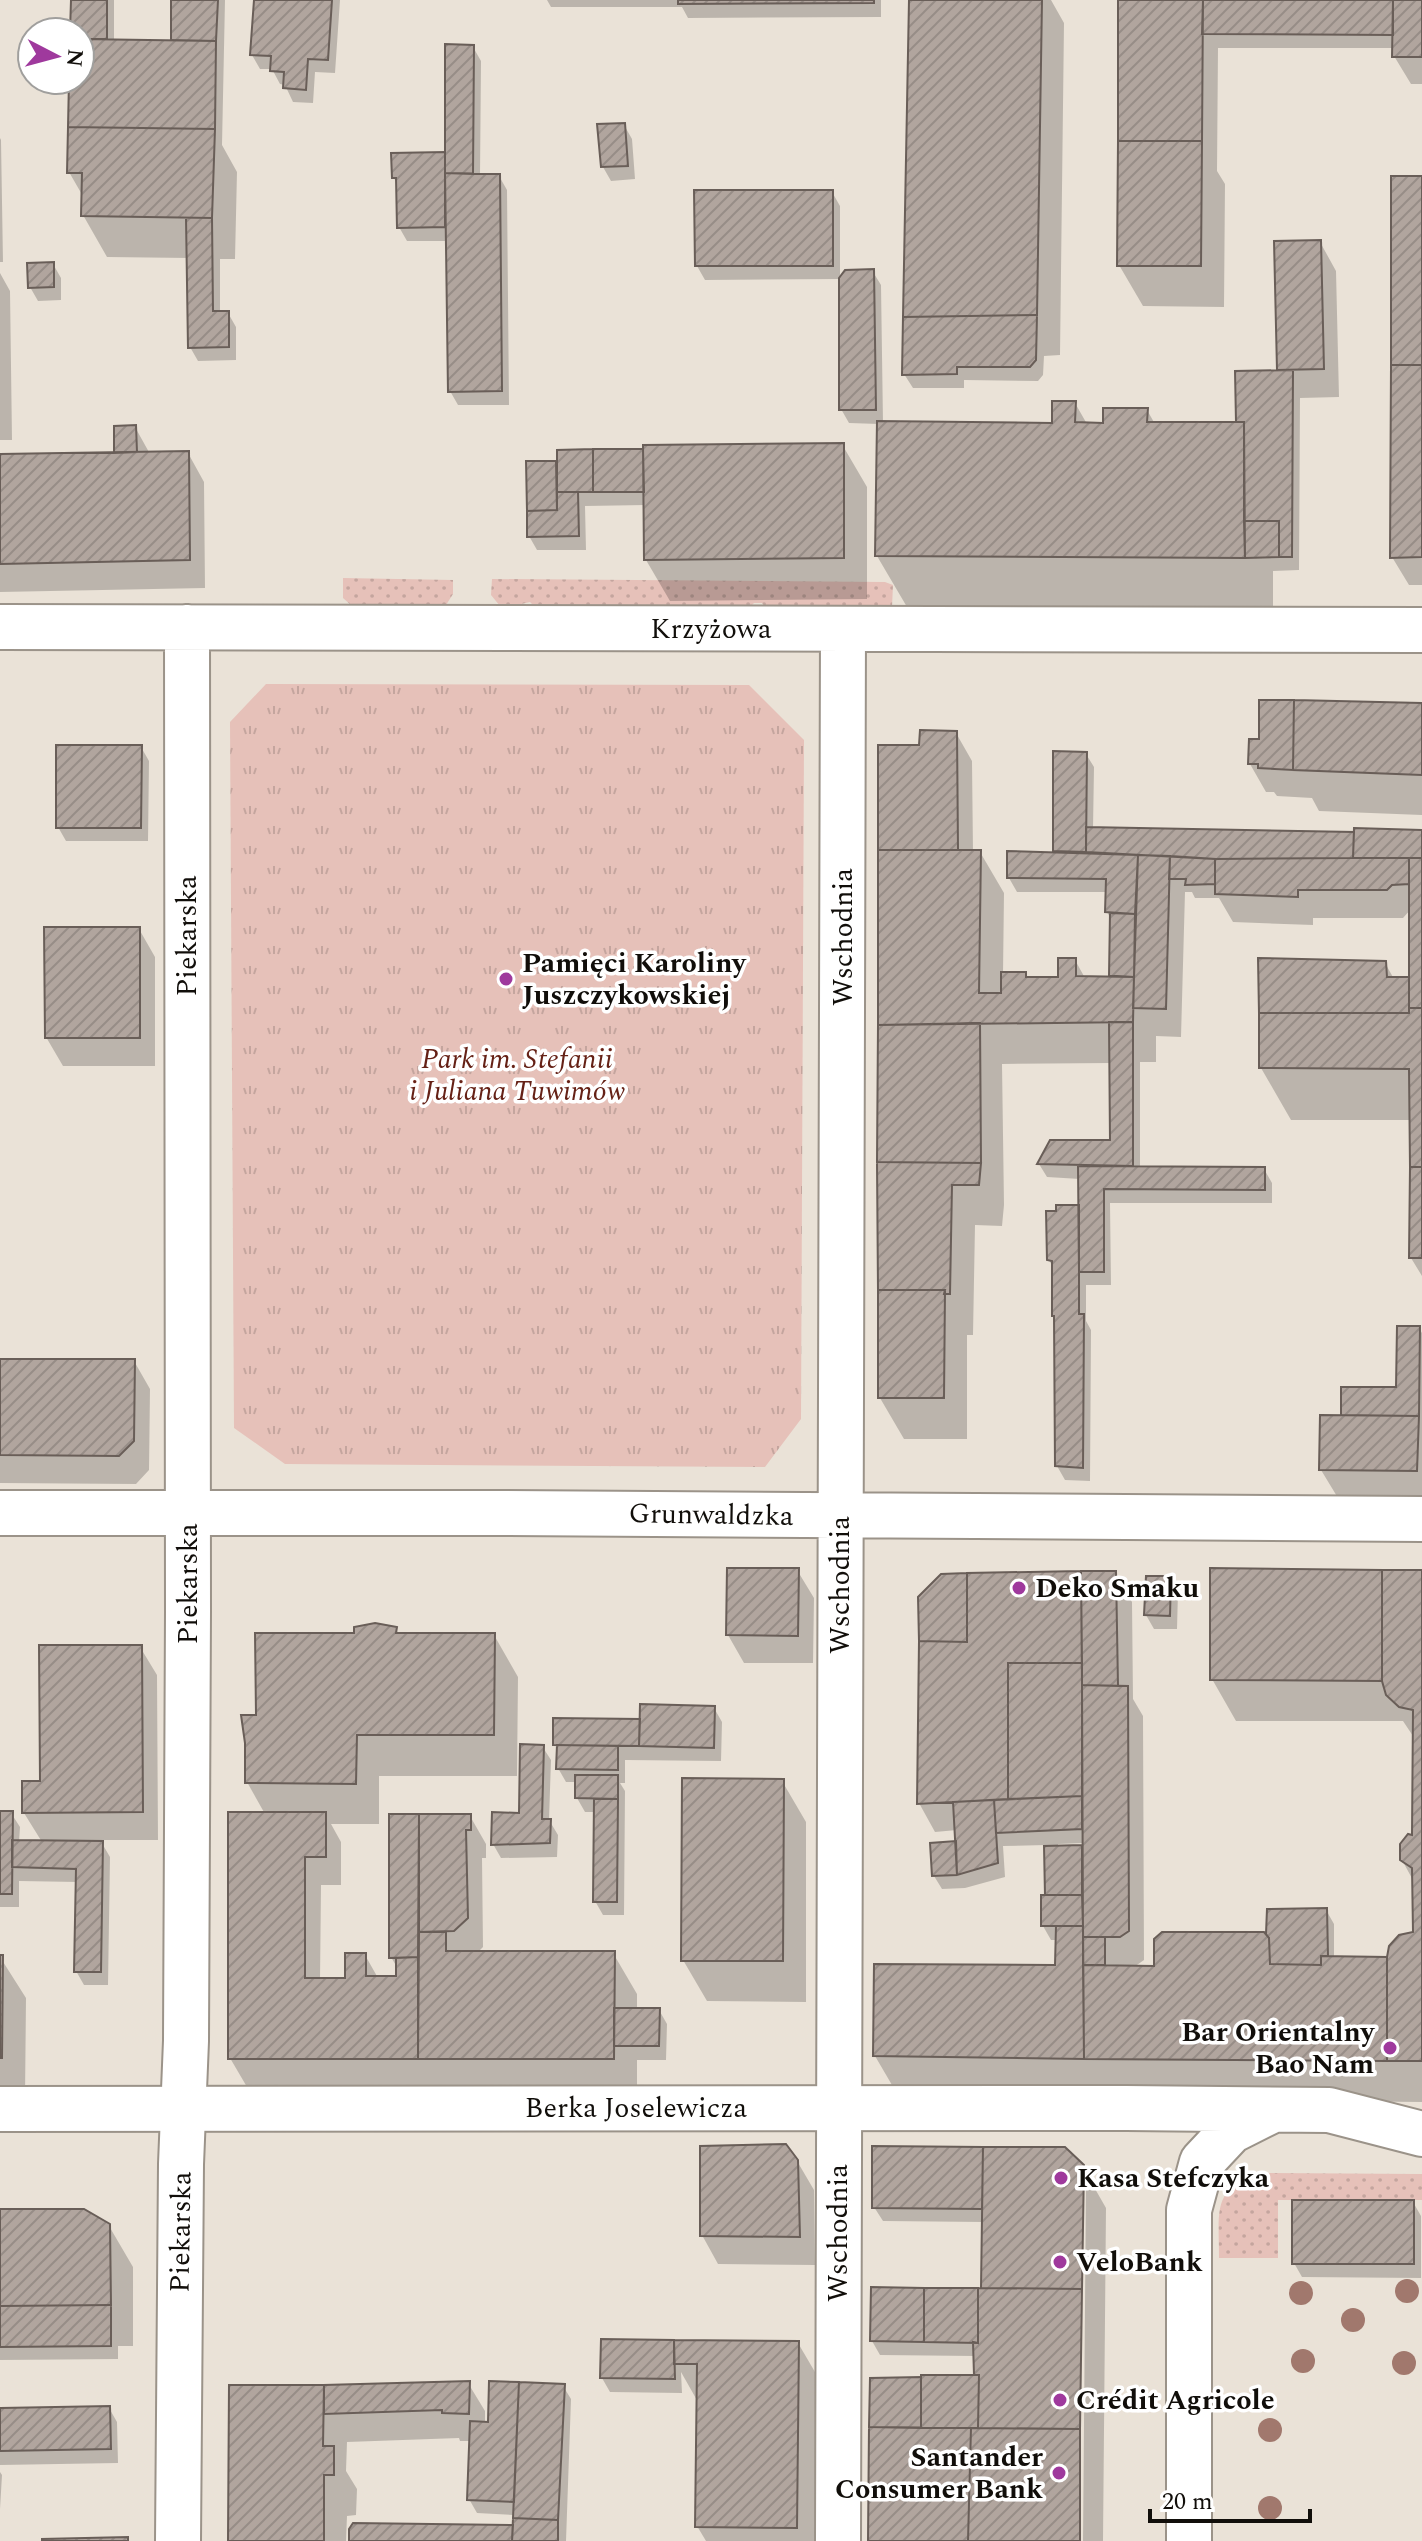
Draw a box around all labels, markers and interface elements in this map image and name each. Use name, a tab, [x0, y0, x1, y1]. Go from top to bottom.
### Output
north arrow	[16, 16, 96, 96]
text: N	[57, 47, 92, 69]
street label: Krzyżowa	[650, 608, 772, 651]
street label: Wschodnia	[822, 868, 865, 1006]
street label: Piekarska	[166, 875, 209, 997]
place label: Pamięci Karoliny Juszczykowskiej	[522, 942, 747, 1017]
marker: Pamięci Karoliny Juszczykowskiej	[497, 970, 515, 988]
park label: Park im. Stefanii i Juliana Tuwimów	[409, 1038, 625, 1113]
street label: Grunwaldzka	[628, 1492, 794, 1538]
street label: Wschodnia	[819, 1516, 862, 1654]
street label: Piekarska	[167, 1523, 210, 1645]
place label: Deko Smaku	[1035, 1567, 1199, 1610]
marker: Deko Smaku	[1010, 1579, 1028, 1597]
place label: Bar Orientalny Bao Nam	[1181, 2011, 1376, 2086]
marker: Bar Orientalny Bao Nam	[1381, 2039, 1399, 2057]
street label: Berka Joselewicza	[525, 2087, 748, 2130]
place label: Kasa Stefczyka	[1077, 2157, 1270, 2200]
street label: Wschodnia	[817, 2164, 860, 2302]
marker: Kasa Stefczyka	[1052, 2169, 1070, 2187]
street label: Piekarska	[158, 2171, 204, 2293]
place label: VeloBank	[1076, 2241, 1203, 2284]
marker: VeloBank	[1051, 2253, 1069, 2271]
place label: Crédit Agricole	[1076, 2379, 1275, 2422]
marker: Crédit Agricole	[1051, 2391, 1069, 2409]
place label: Santander Consumer Bank	[835, 2436, 1043, 2511]
marker: Santander Consumer Bank	[1050, 2464, 1068, 2482]
scale bar	[1150, 2473, 1310, 2523]
text: 20 m	[1162, 2484, 1213, 2520]

